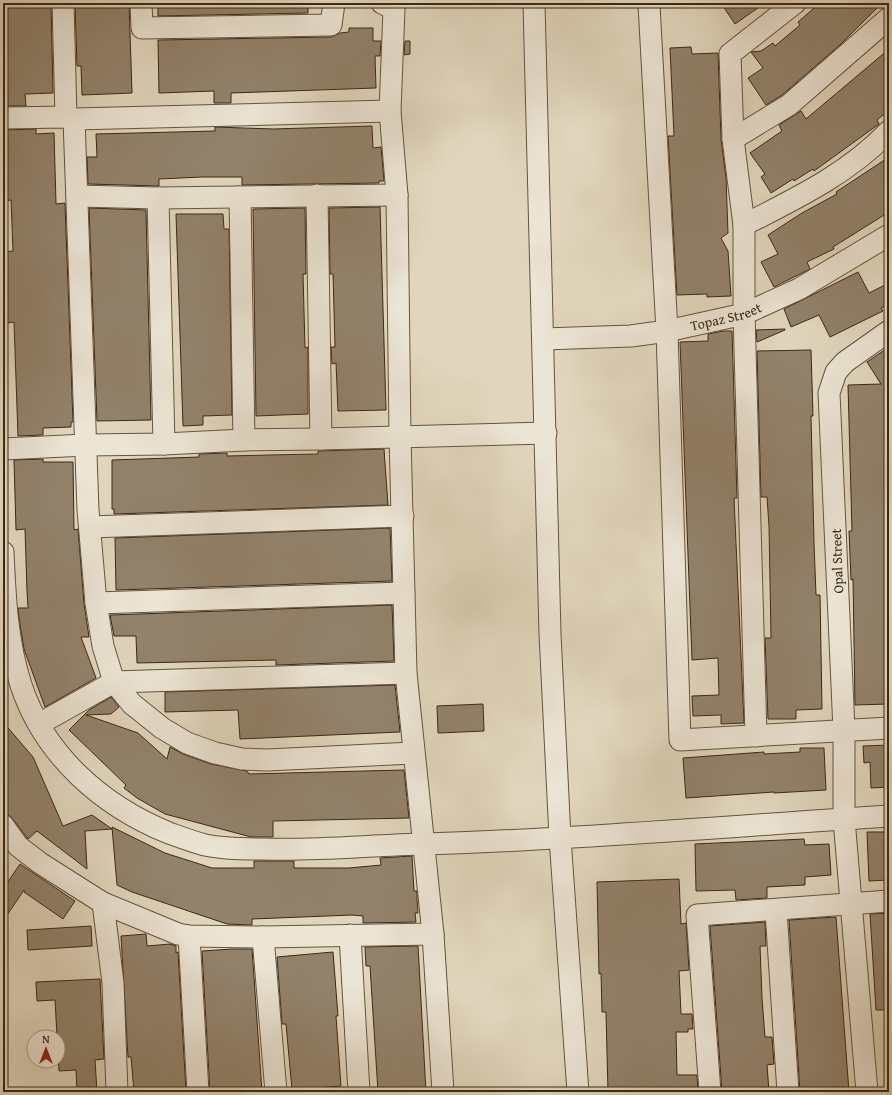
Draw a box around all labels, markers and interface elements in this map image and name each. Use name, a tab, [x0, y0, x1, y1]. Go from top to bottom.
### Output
street label: Topaz Street	[688, 297, 765, 336]
street label: Opal Street	[826, 528, 848, 594]
north arrow	[26, 1029, 66, 1069]
text: N	[42, 1031, 50, 1047]

